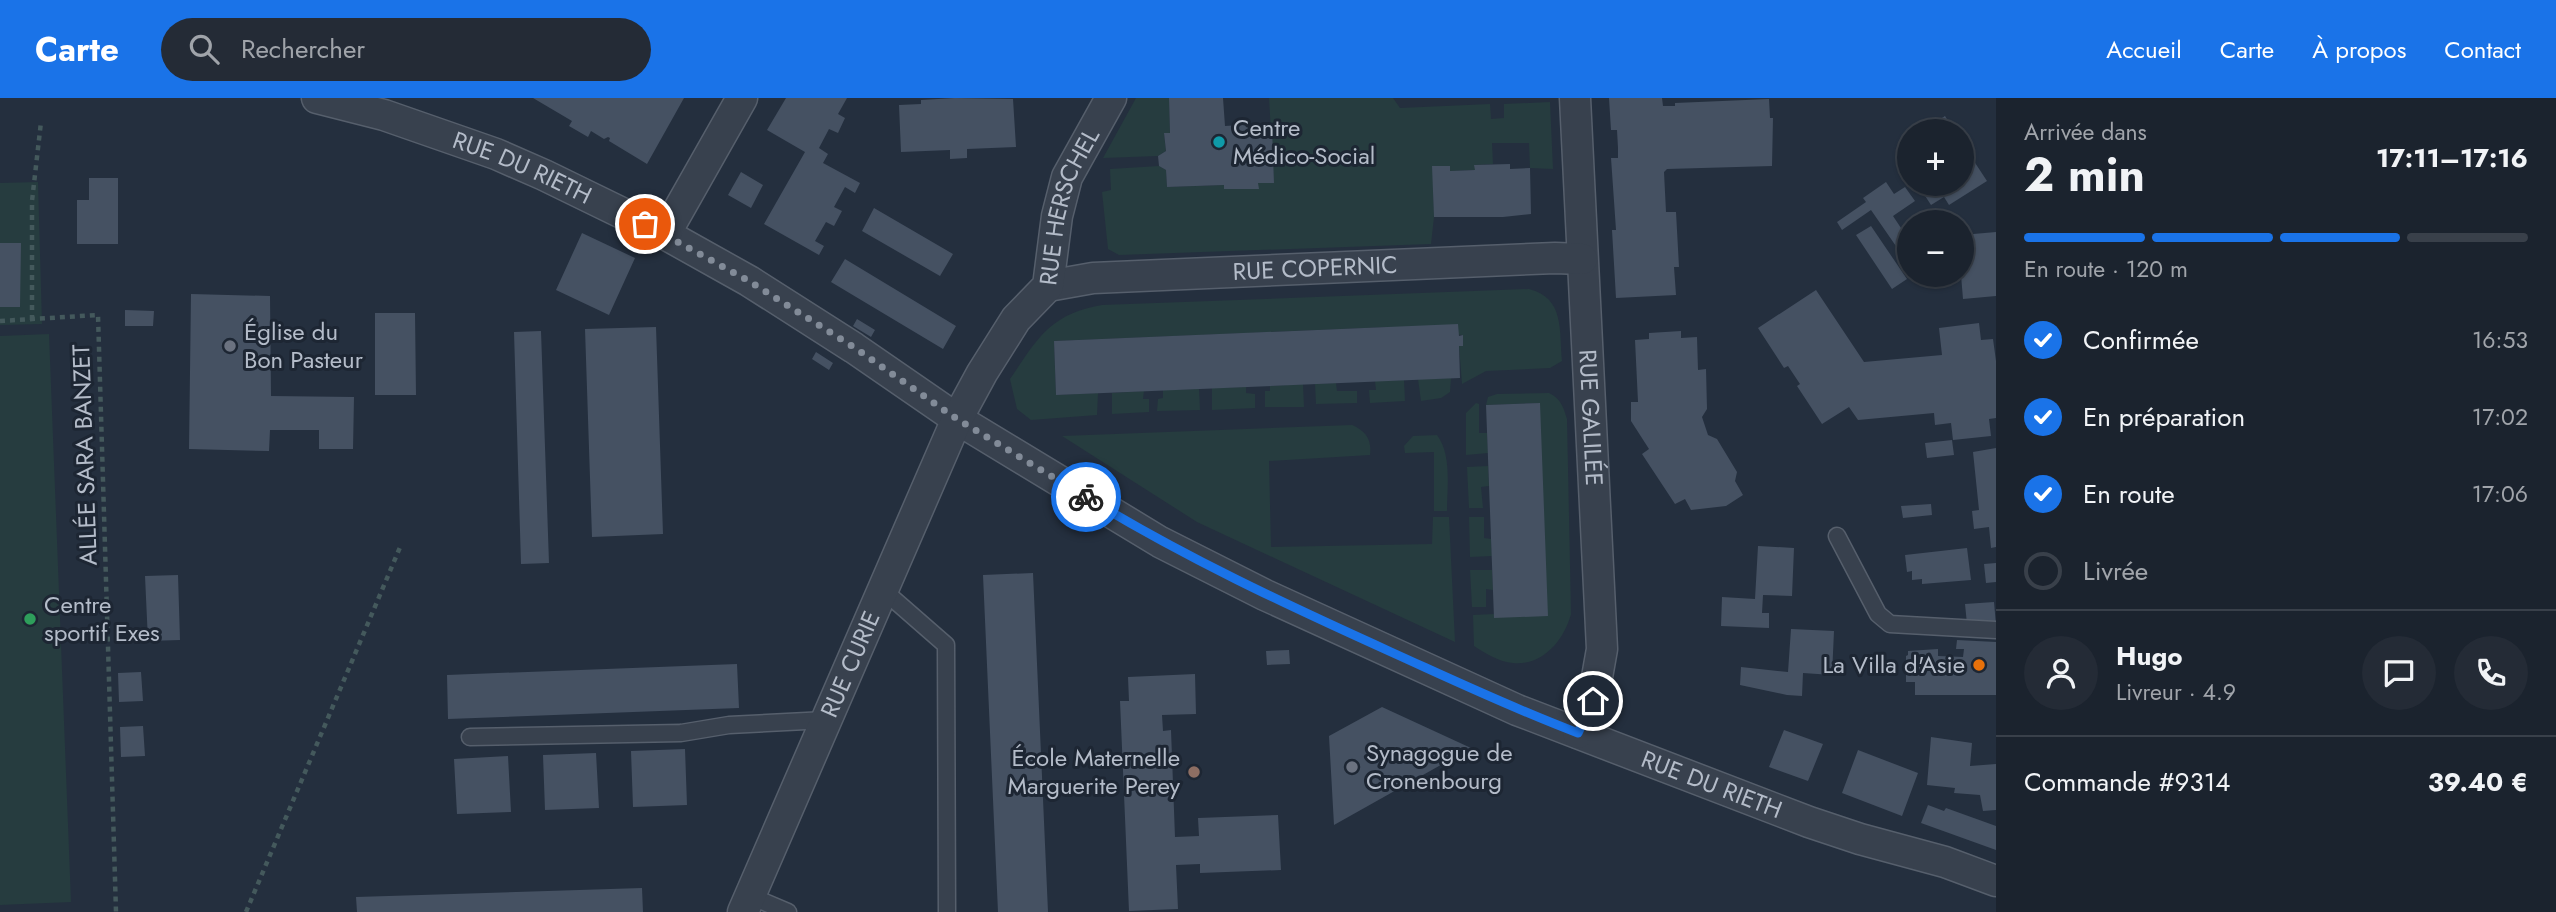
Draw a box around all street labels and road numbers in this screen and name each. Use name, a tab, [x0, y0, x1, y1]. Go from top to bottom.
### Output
street label: RUE HERSCHEL	[1030, 121, 1108, 288]
street label: RUE DU RIETH	[448, 122, 598, 213]
street label: RUE COPERNIC	[1232, 247, 1398, 289]
street label: ALLÉE SARA BANZET	[63, 344, 106, 566]
street label: RUE GALILÉE	[1570, 349, 1612, 487]
street label: RUE CURIE	[812, 605, 889, 723]
street label: RUE DU RIETH	[1636, 741, 1787, 827]

